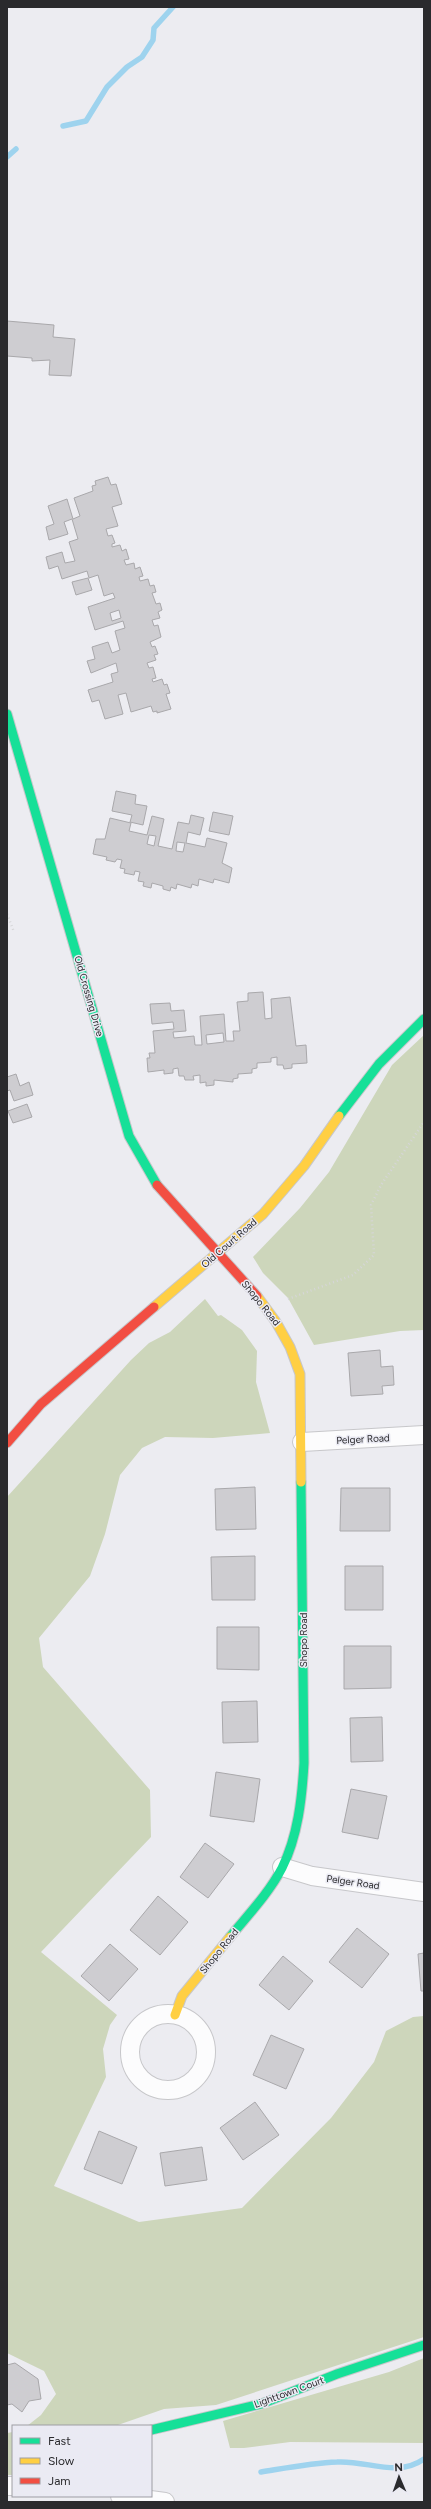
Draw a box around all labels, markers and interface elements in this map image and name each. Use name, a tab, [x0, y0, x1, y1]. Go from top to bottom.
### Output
street label: Old Crossing Drive	[71, 954, 107, 1038]
street label: Old Court Road	[198, 1215, 260, 1271]
street label: Shopo Road	[239, 1278, 283, 1328]
street label: Pelger Road	[336, 1431, 390, 1447]
street label: Shopo Road	[297, 1613, 310, 1667]
street label: Pelger Road	[326, 1872, 381, 1892]
street label: Shopo Road	[197, 1926, 241, 1976]
street label: Lighttown Court	[252, 2373, 326, 2411]
legend	[12, 2425, 152, 2497]
text: Fast	[48, 2434, 71, 2448]
text: Slow	[48, 2454, 75, 2468]
north arrow	[379, 2457, 419, 2497]
text: N	[394, 2461, 403, 2474]
text: Jam	[48, 2474, 71, 2488]

